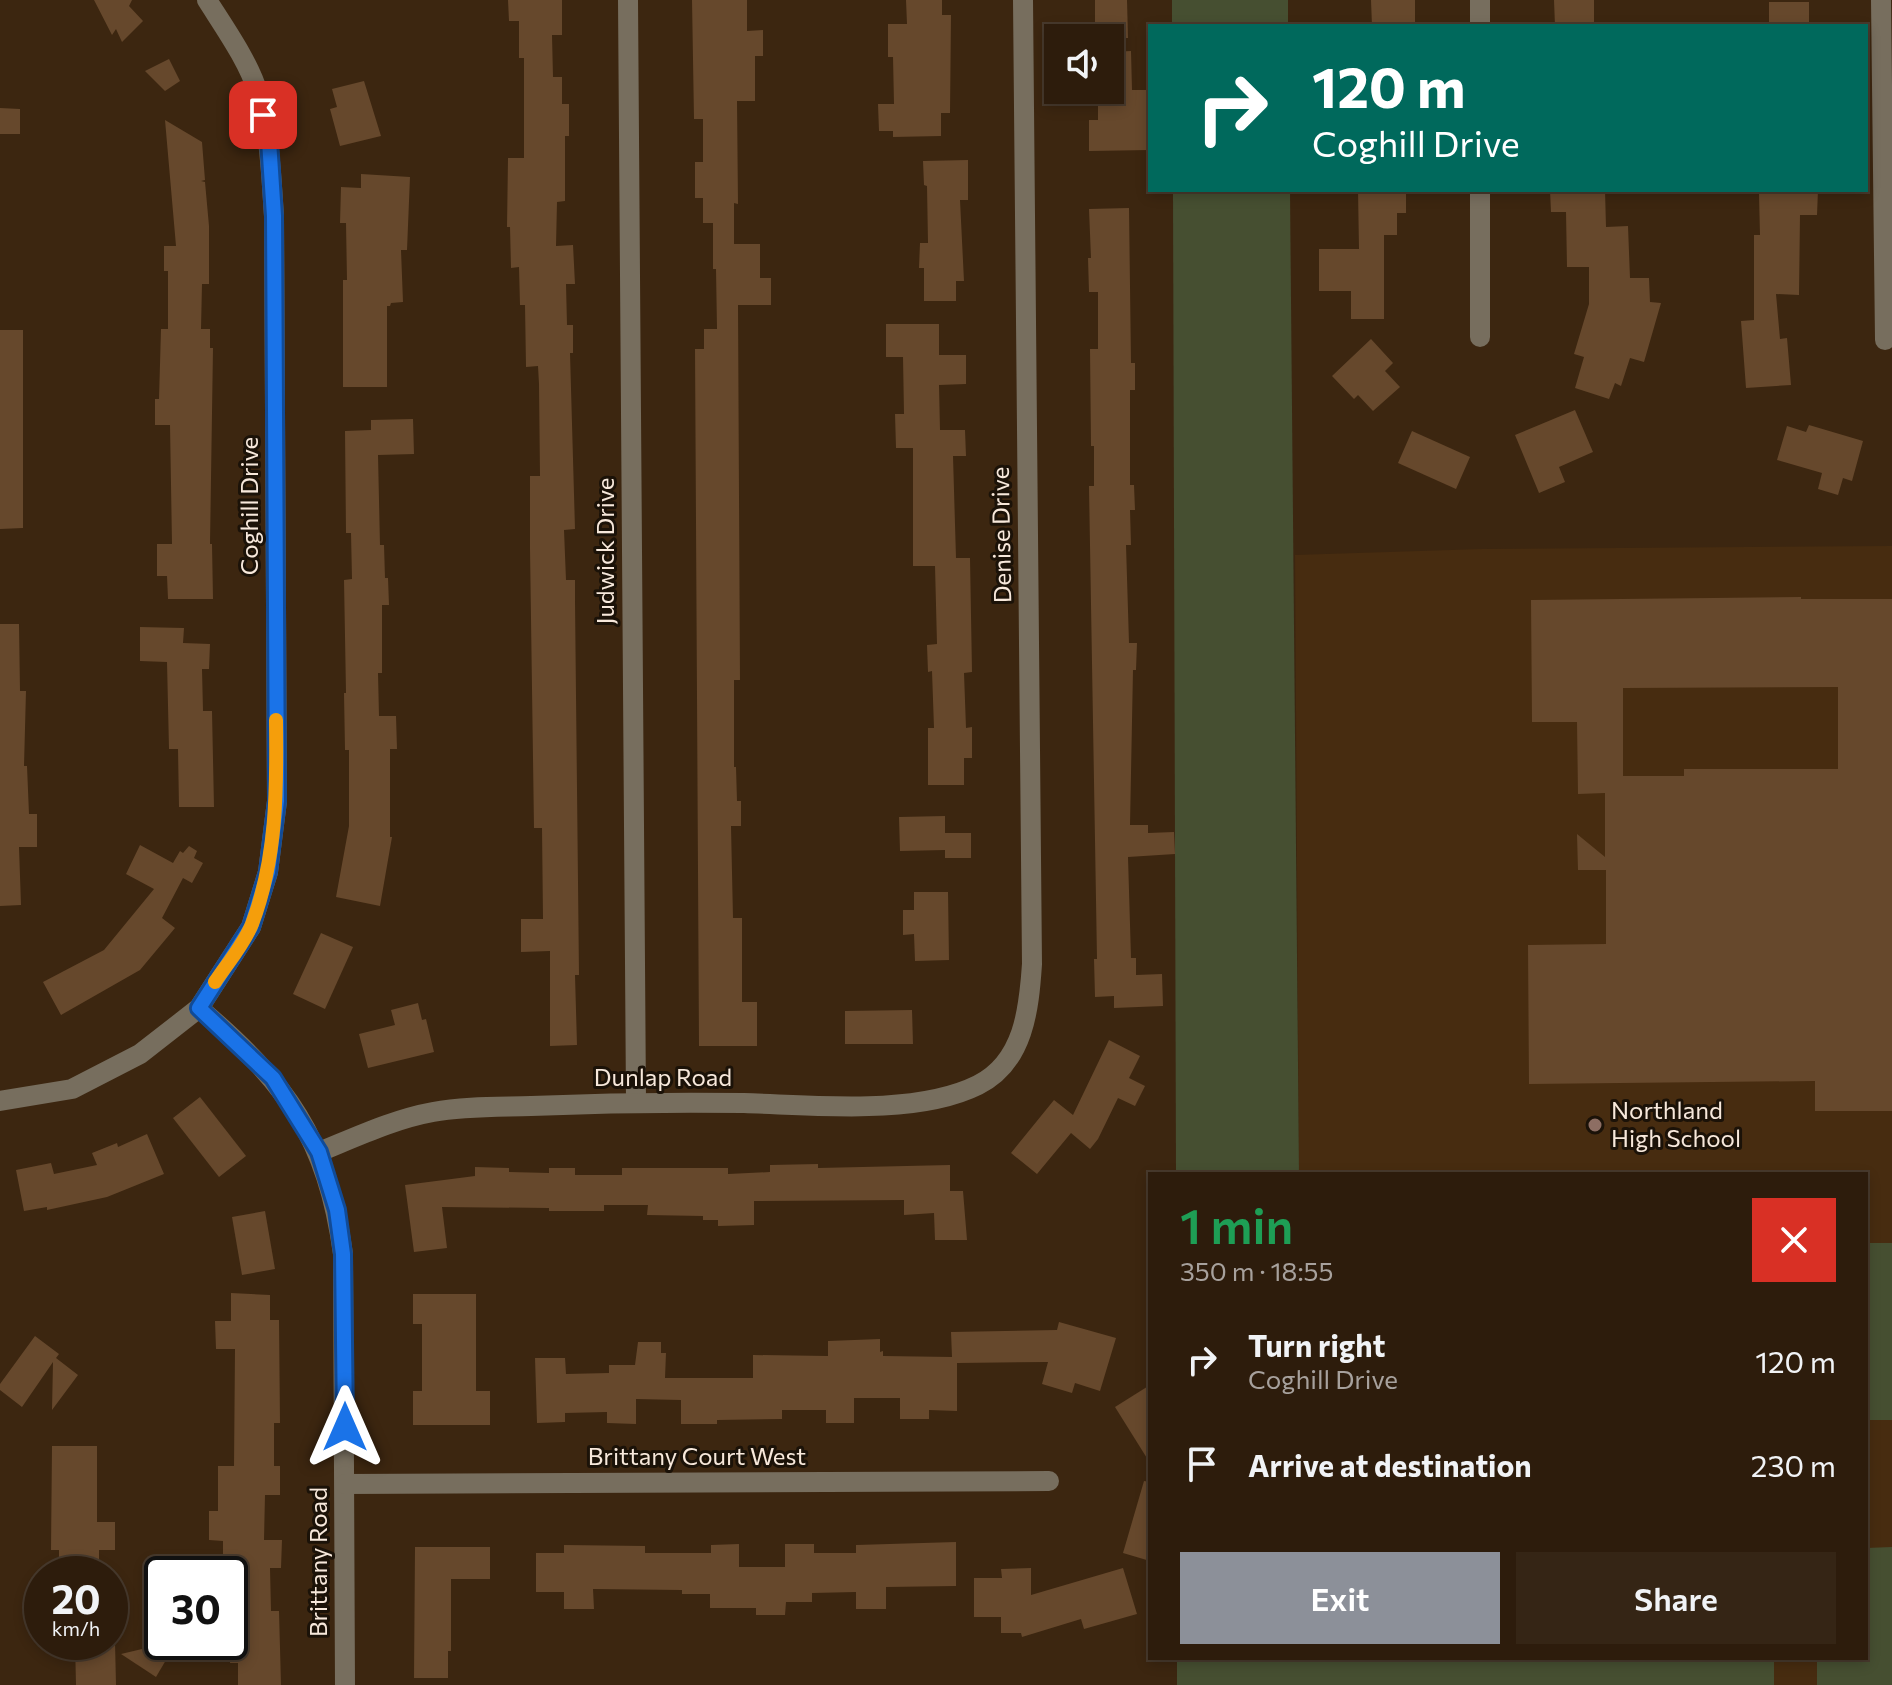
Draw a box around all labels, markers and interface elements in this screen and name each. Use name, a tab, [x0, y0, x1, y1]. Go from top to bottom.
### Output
map controls	[1044, 24, 1124, 104]
button: sound	[1044, 24, 1124, 104]
text: 120 m	[1312, 51, 1466, 120]
icon: right	[1180, 56, 1284, 160]
pin	[229, 81, 297, 149]
icon: arrive	[241, 93, 285, 137]
text: Coghill Drive	[1312, 120, 1520, 164]
street label: Coghill Drive	[234, 437, 263, 575]
street label: Denise Drive	[985, 467, 1016, 603]
street label: Judwick Drive	[590, 477, 619, 625]
street label: Dunlap Road	[594, 1062, 732, 1091]
place label: Northland High School	[1611, 1095, 1741, 1152]
marker: Northland High School	[1586, 1116, 1604, 1134]
text: 1 min	[1180, 1195, 1293, 1254]
button: close	[1752, 1198, 1836, 1282]
text: 350 m · 18:55	[1180, 1255, 1333, 1286]
text: Turn right	[1248, 1326, 1385, 1363]
icon: right	[1180, 1338, 1224, 1382]
text: 120 m	[1755, 1342, 1836, 1379]
text: Coghill Drive	[1248, 1363, 1398, 1394]
position arrow	[303, 1385, 387, 1469]
street label: Brittany Court West	[588, 1441, 806, 1470]
icon: arrive	[1180, 1442, 1224, 1486]
text: Arrive at destination	[1248, 1446, 1532, 1483]
text: 230 m	[1751, 1446, 1836, 1483]
street label: Brittany Road	[303, 1487, 332, 1637]
button: Exit	[1180, 1552, 1500, 1644]
button: Share	[1516, 1552, 1836, 1644]
speed limit sign: 30	[144, 1556, 248, 1660]
text: 20	[51, 1573, 101, 1622]
text: km/h	[52, 1616, 100, 1640]

